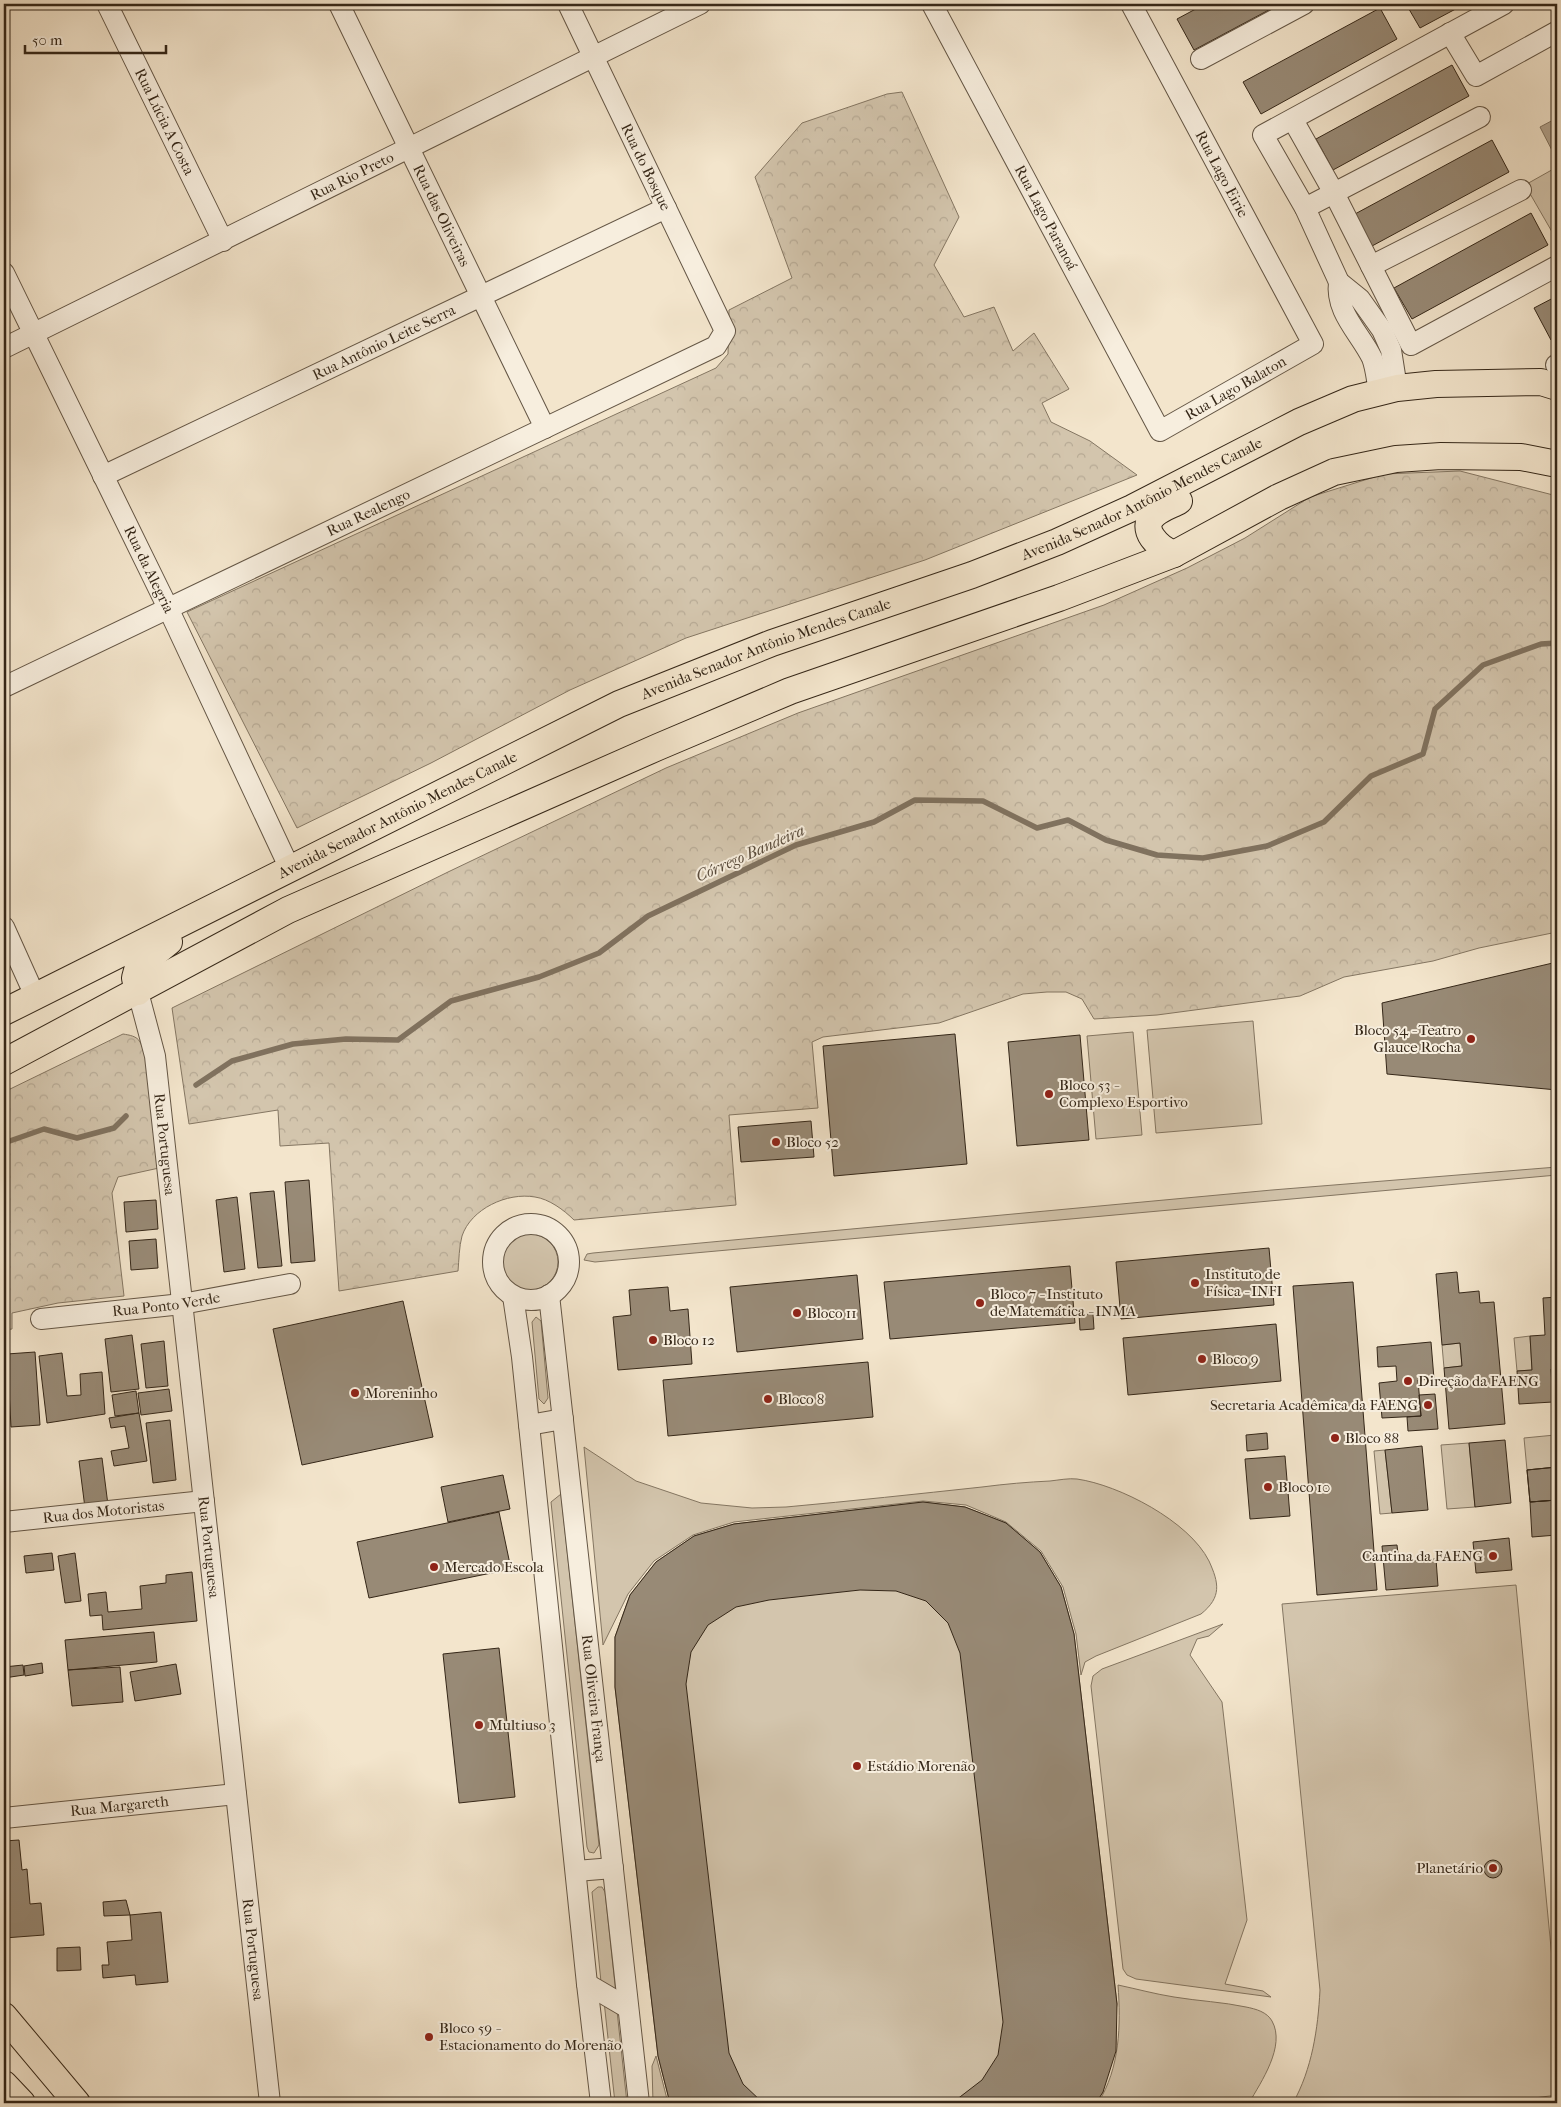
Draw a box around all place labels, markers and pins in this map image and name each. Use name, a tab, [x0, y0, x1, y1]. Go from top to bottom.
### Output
place label: Bloco 54 - Teatro Glauce Rocha	[1354, 1021, 1462, 1056]
marker: Bloco 54 - Teatro Glauce Rocha	[1465, 1033, 1477, 1045]
place label: Bloco 53 - Complexo Esportivo	[1059, 1076, 1188, 1111]
marker: Bloco 53 - Complexo Esportivo	[1043, 1088, 1055, 1100]
place label: Bloco 52	[786, 1133, 839, 1151]
marker: Bloco 52	[770, 1136, 782, 1148]
place label: Instituto de Física - INFI	[1205, 1265, 1282, 1300]
marker: Instituto de Física - INFI	[1189, 1277, 1201, 1289]
place label: Bloco 7 - Instituto de Matemática - INMA	[990, 1285, 1136, 1320]
marker: Bloco 7 - Instituto de Matemática - INMA	[974, 1297, 986, 1309]
place label: Bloco 11	[807, 1304, 857, 1322]
marker: Bloco 11	[791, 1307, 803, 1319]
place label: Bloco 12	[663, 1331, 715, 1349]
marker: Bloco 12	[647, 1334, 659, 1346]
place label: Bloco 9	[1212, 1350, 1259, 1368]
marker: Bloco 9	[1196, 1353, 1208, 1365]
place label: Direção da FAENG	[1418, 1372, 1539, 1390]
marker: Direção da FAENG	[1402, 1375, 1414, 1387]
place label: Moreninho	[365, 1384, 438, 1402]
marker: Moreninho	[349, 1387, 361, 1399]
place label: Bloco 8	[778, 1390, 824, 1408]
marker: Bloco 8	[762, 1393, 774, 1405]
place label: Secretaria Acadêmica da FAENG	[1210, 1396, 1418, 1414]
marker: Secretaria Acadêmica da FAENG	[1422, 1399, 1434, 1411]
place label: Bloco 88	[1345, 1429, 1399, 1447]
marker: Bloco 88	[1329, 1432, 1341, 1444]
place label: Bloco 10	[1278, 1478, 1330, 1496]
marker: Bloco 10	[1262, 1481, 1274, 1493]
place label: Cantina da FAENG	[1362, 1547, 1483, 1565]
marker: Cantina da FAENG	[1487, 1550, 1499, 1562]
place label: Mercado Escola	[444, 1558, 545, 1576]
marker: Mercado Escola	[428, 1561, 440, 1573]
place label: Multiuso 3	[489, 1716, 556, 1734]
marker: Multiuso 3	[473, 1719, 485, 1731]
place label: Estádio Morenão	[867, 1757, 976, 1775]
marker: Estádio Morenão	[851, 1760, 863, 1772]
place label: Planetário	[1416, 1859, 1483, 1877]
marker: Planetário	[1487, 1862, 1499, 1874]
place label: Bloco 59 - Estacionamento do Morenão	[439, 2019, 622, 2054]
marker: Bloco 59 - Estacionamento do Morenão	[423, 2031, 435, 2043]

